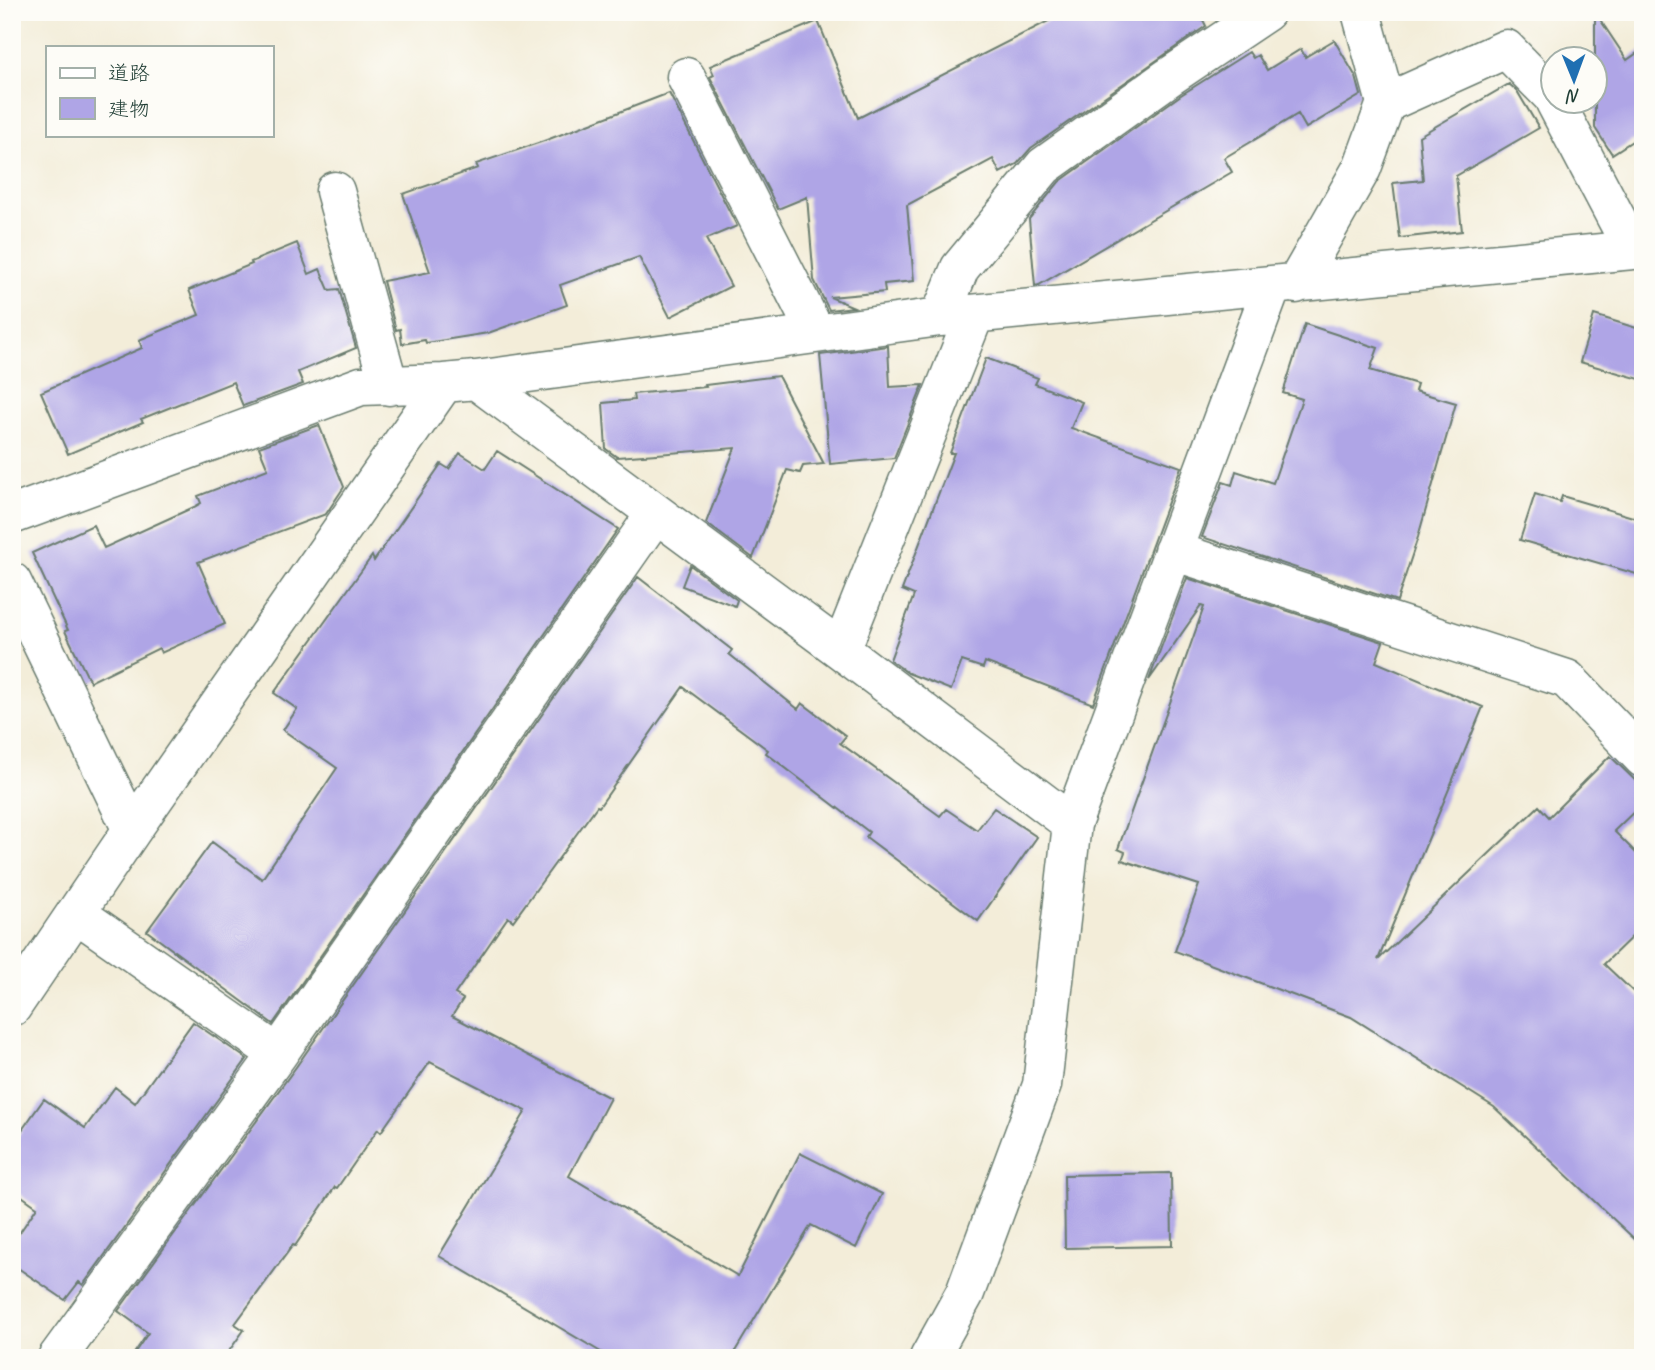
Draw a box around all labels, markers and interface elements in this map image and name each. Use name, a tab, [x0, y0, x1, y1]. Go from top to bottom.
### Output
legend	[46, 46, 273, 136]
north arrow	[1540, 46, 1610, 116]
text: 道路	[108, 60, 150, 86]
text: N	[1565, 84, 1580, 108]
text: 建物	[108, 96, 150, 122]

